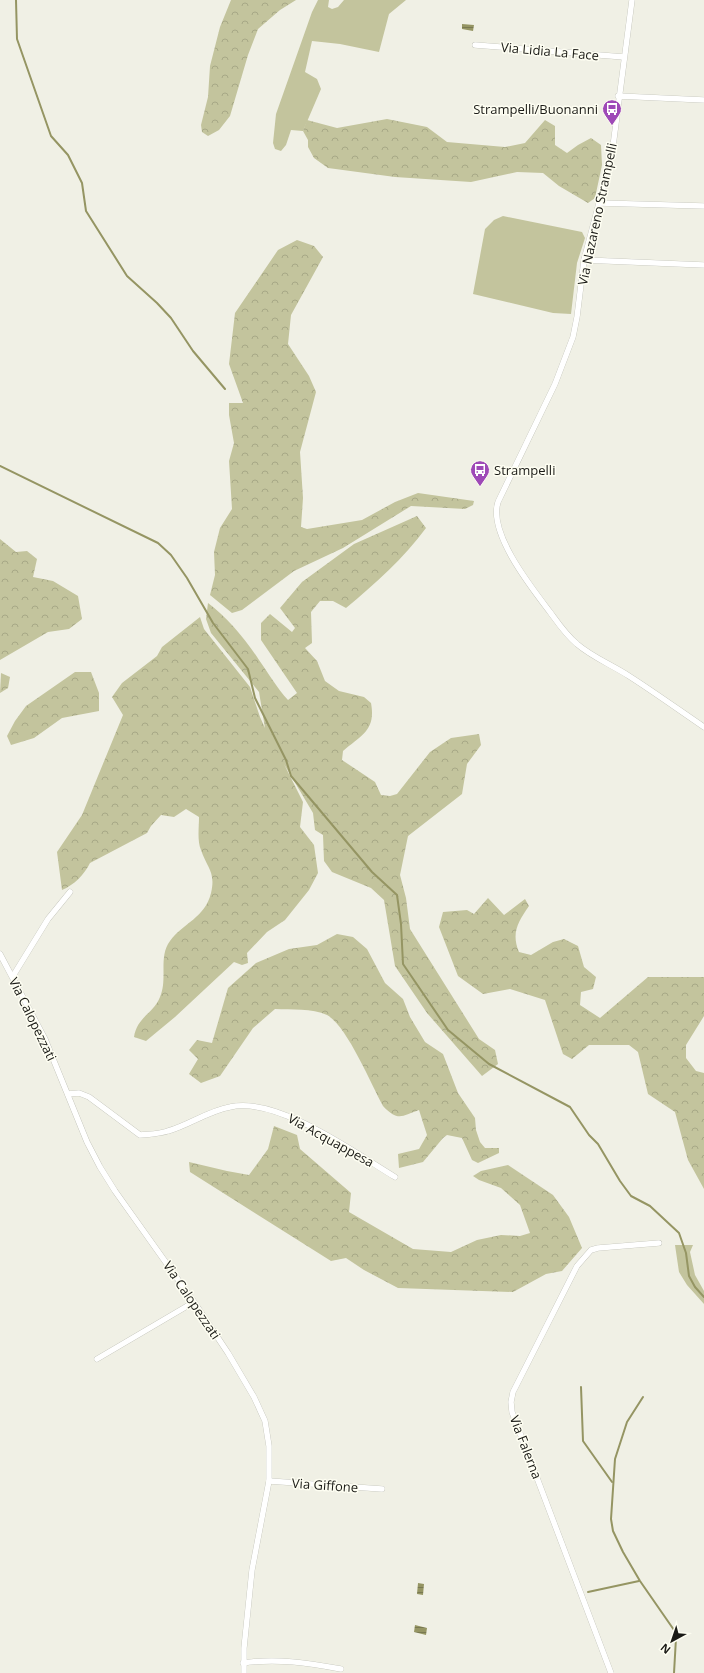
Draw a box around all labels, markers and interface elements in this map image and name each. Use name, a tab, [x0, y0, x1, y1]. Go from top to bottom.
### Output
street label: Via Lidia La Face	[500, 38, 600, 64]
bus stop icon: Strampelli/Buonanni	[601, 98, 623, 126]
place label: Strampelli/Buonanni	[473, 100, 598, 118]
street label: Via Nazareno Strampelli	[573, 141, 621, 287]
bus stop icon: Strampelli	[469, 459, 491, 487]
place label: Strampelli	[494, 461, 555, 479]
street label: Via Calopezzati	[5, 974, 61, 1064]
street label: Via Acquappesa	[285, 1109, 377, 1171]
street label: Via Calopezzati	[159, 1257, 225, 1343]
street label: Via Falerna	[506, 1413, 546, 1481]
street label: Via Giffone	[291, 1474, 359, 1496]
north arrow	[652, 1621, 692, 1661]
text: N	[657, 1640, 674, 1658]

